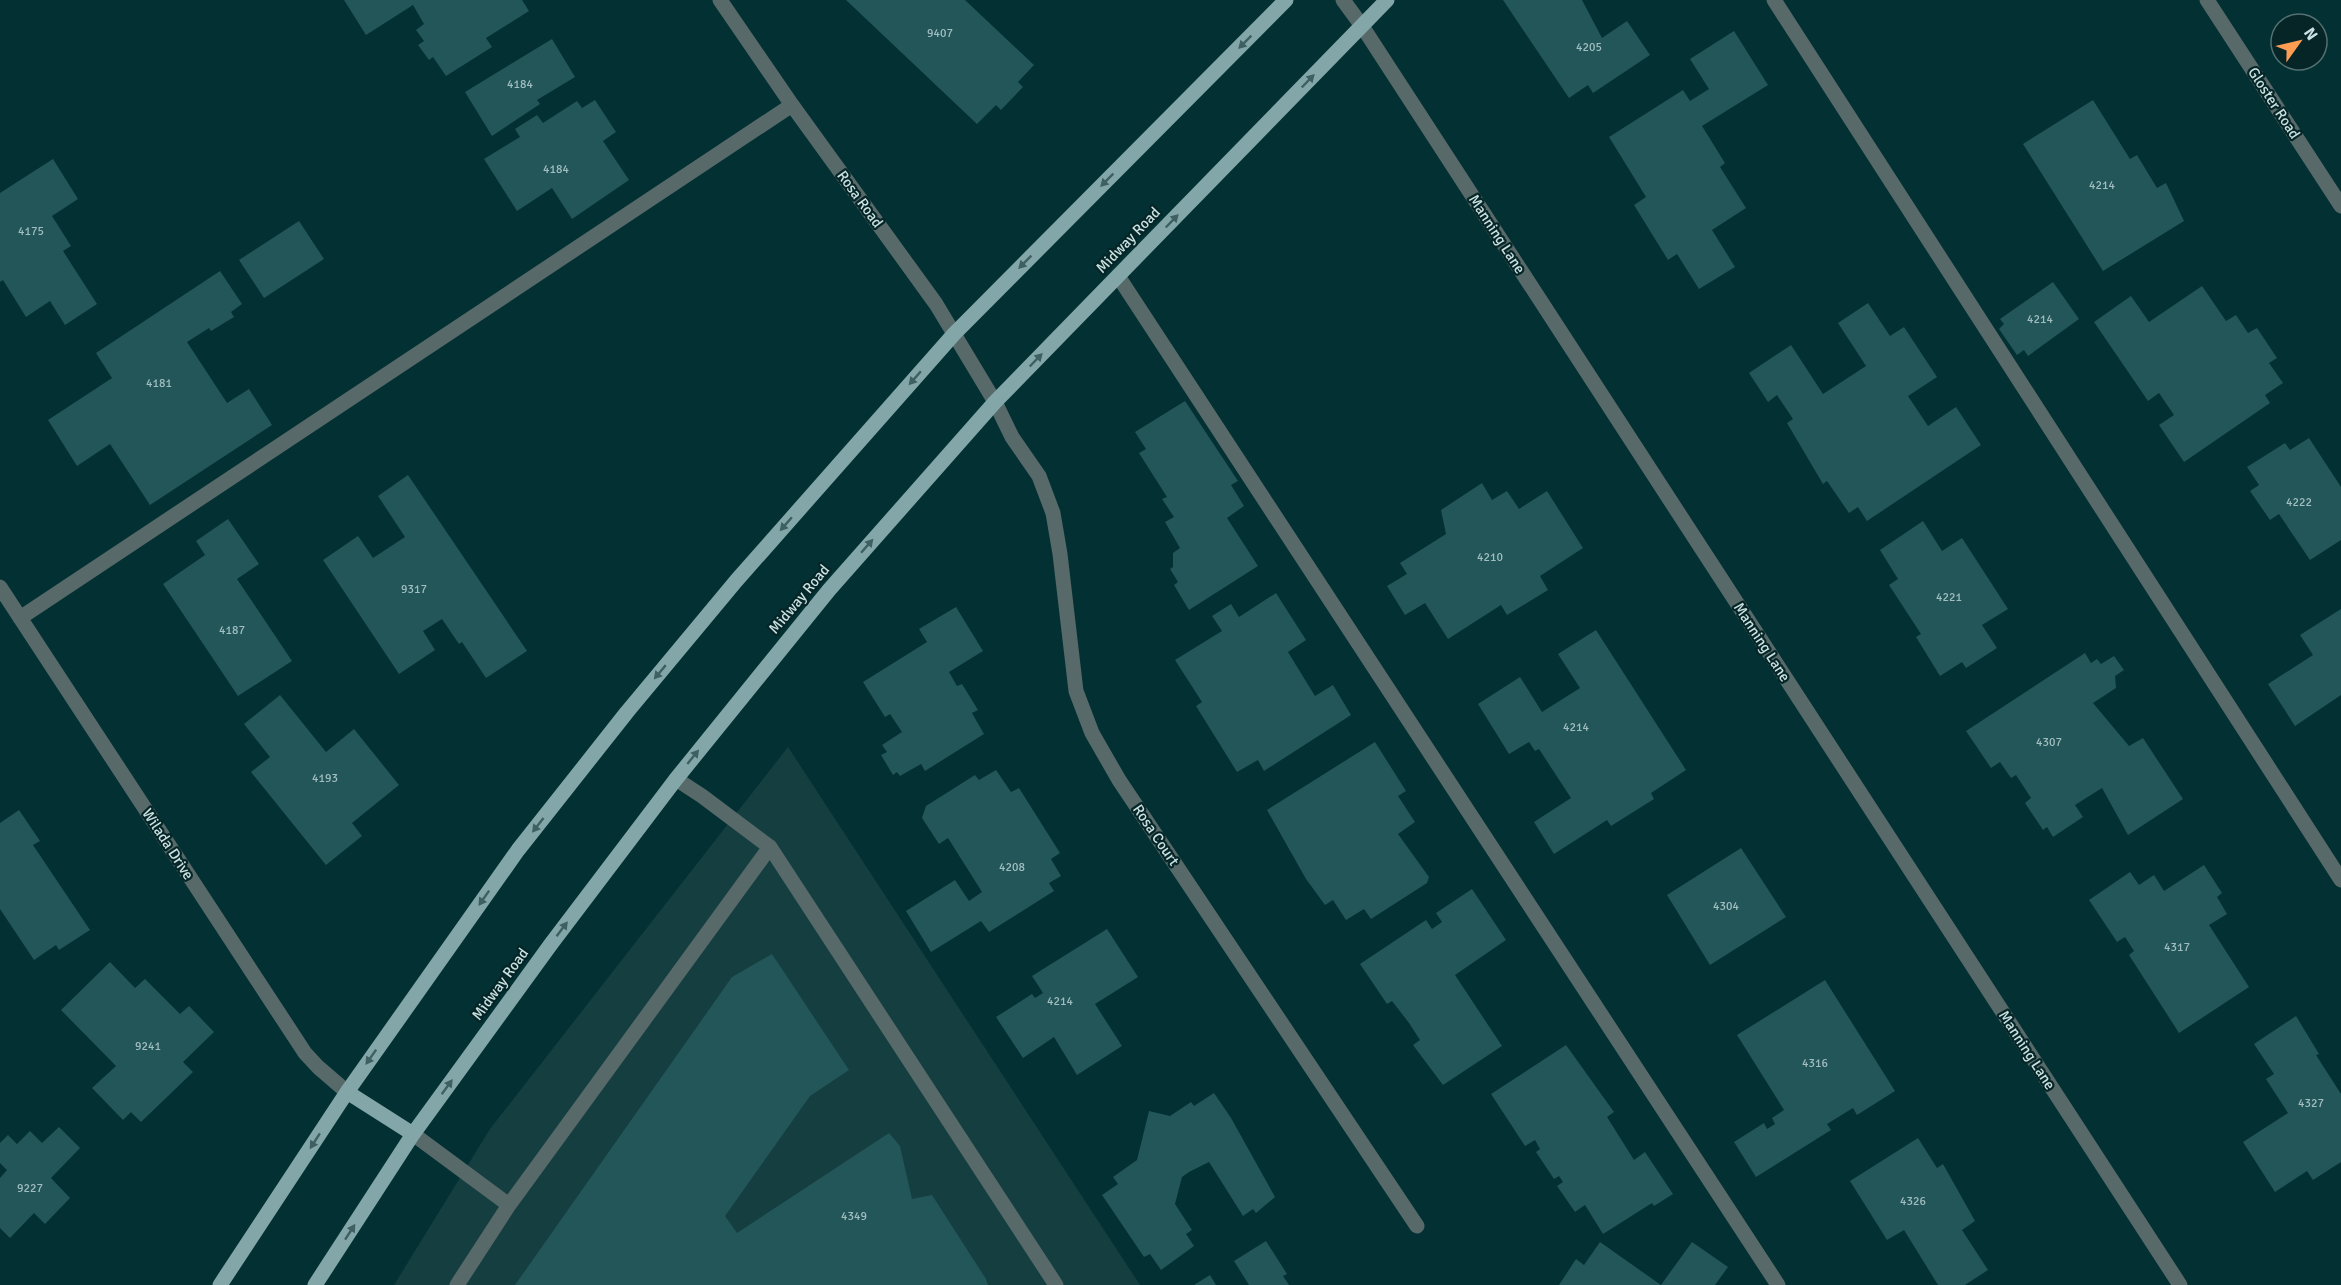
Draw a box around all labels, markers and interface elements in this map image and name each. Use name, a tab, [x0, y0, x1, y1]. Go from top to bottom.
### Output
north arrow	[2269, 12, 2329, 72]
text: N	[2299, 24, 2322, 44]
house number: 9407	[927, 26, 953, 41]
one-way arrow	[1238, 34, 1252, 48]
house number: 4205	[1576, 40, 1602, 55]
street label: Gloster Road	[2244, 64, 2304, 142]
one-way arrow	[1301, 75, 1315, 89]
house number: 4184	[507, 77, 533, 92]
house number: 4184	[543, 162, 569, 177]
street label: Rosa Road	[833, 167, 887, 231]
one-way arrow	[1101, 172, 1115, 186]
house number: 4214	[2089, 178, 2115, 193]
street label: Manning Lane	[1465, 191, 1529, 277]
street label: Midway Road	[1092, 203, 1164, 277]
one-way arrow	[1165, 213, 1179, 228]
house number: 4175	[18, 224, 44, 239]
one-way arrow	[1018, 255, 1032, 269]
house number: 4214	[2027, 312, 2053, 327]
one-way arrow	[1028, 353, 1042, 367]
one-way arrow	[908, 370, 922, 385]
house number: 4181	[146, 376, 172, 391]
house number: 4222	[2286, 495, 2312, 510]
one-way arrow	[780, 516, 793, 531]
one-way arrow	[860, 539, 874, 554]
house number: 4210	[1477, 550, 1503, 565]
street label: Midway Road	[765, 561, 833, 637]
house number: 9317	[401, 582, 427, 597]
house number: 4221	[1936, 590, 1962, 605]
street label: Manning Lane	[1730, 599, 1794, 685]
house number: 4187	[219, 623, 245, 638]
one-way arrow	[653, 664, 666, 680]
house number: 4214	[1563, 720, 1589, 735]
house number: 4307	[2036, 735, 2062, 750]
one-way arrow	[687, 750, 699, 765]
house number: 4193	[312, 771, 338, 786]
street label: Rosa Court	[1129, 801, 1183, 869]
street label: Wilada Drive	[138, 805, 198, 883]
one-way arrow	[532, 817, 544, 832]
house number: 4208	[999, 860, 1025, 875]
one-way arrow	[478, 889, 490, 905]
house number: 4304	[1713, 899, 1739, 914]
one-way arrow	[556, 921, 569, 937]
house number: 4317	[2164, 940, 2190, 955]
street label: Midway Road	[468, 944, 532, 1024]
house number: 4214	[1047, 994, 1073, 1009]
street label: Manning Lane	[1995, 1007, 2059, 1093]
house number: 9241	[135, 1039, 161, 1054]
one-way arrow	[366, 1049, 378, 1064]
house number: 4316	[1802, 1056, 1828, 1071]
one-way arrow	[441, 1079, 453, 1094]
house number: 4327	[2298, 1096, 2324, 1111]
one-way arrow	[309, 1132, 320, 1149]
house number: 9227	[17, 1181, 43, 1196]
house number: 4326	[1900, 1194, 1926, 1209]
house number: 4349	[841, 1209, 867, 1224]
one-way arrow	[344, 1224, 355, 1240]

